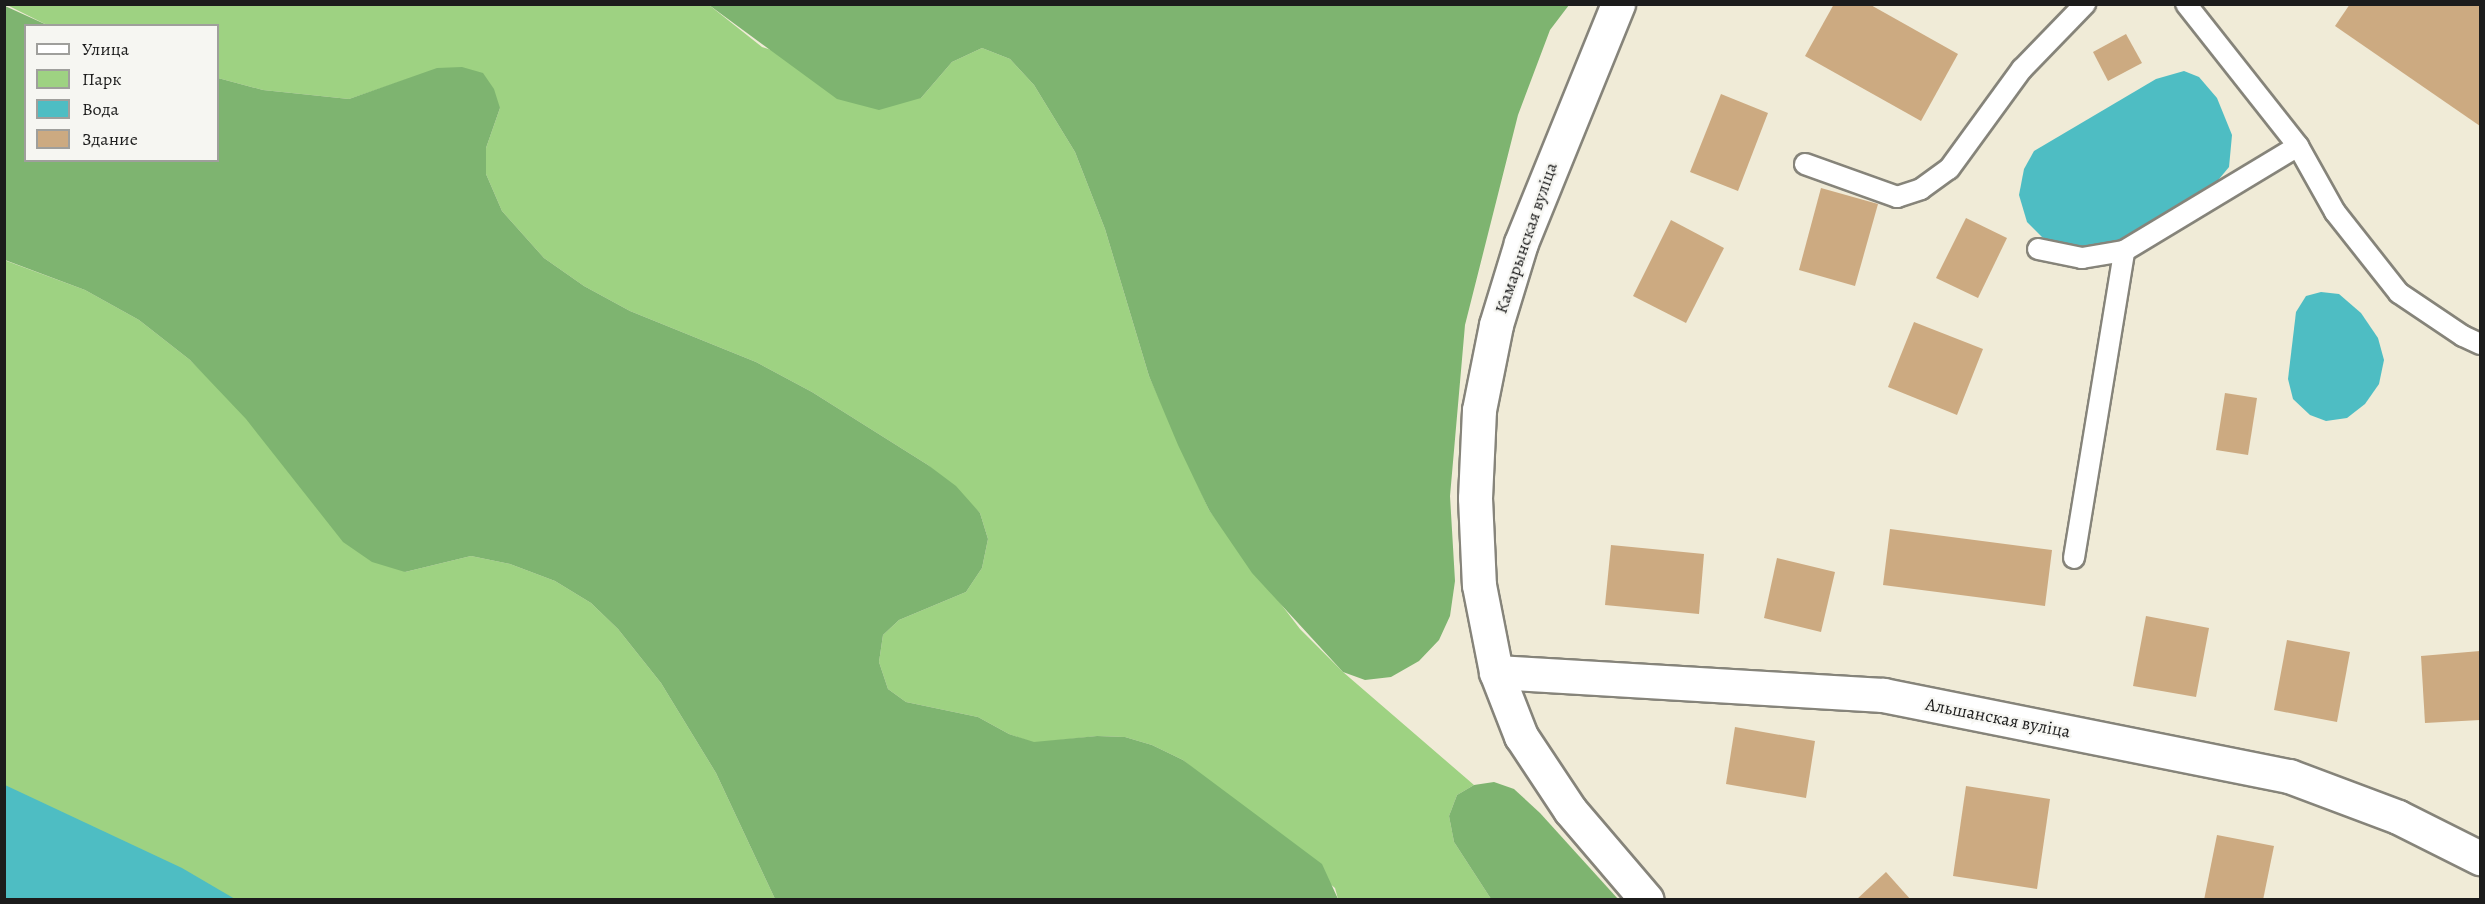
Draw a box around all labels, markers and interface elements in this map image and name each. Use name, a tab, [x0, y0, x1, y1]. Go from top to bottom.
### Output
legend	[24, 24, 219, 162]
text: Улица	[82, 37, 129, 61]
text: Парк	[82, 67, 122, 91]
text: Вода	[82, 97, 119, 121]
text: Здание	[82, 127, 138, 151]
street label: Камарынская вуліца	[1490, 160, 1562, 316]
street label: Альшанская вуліца	[1924, 693, 2072, 743]

